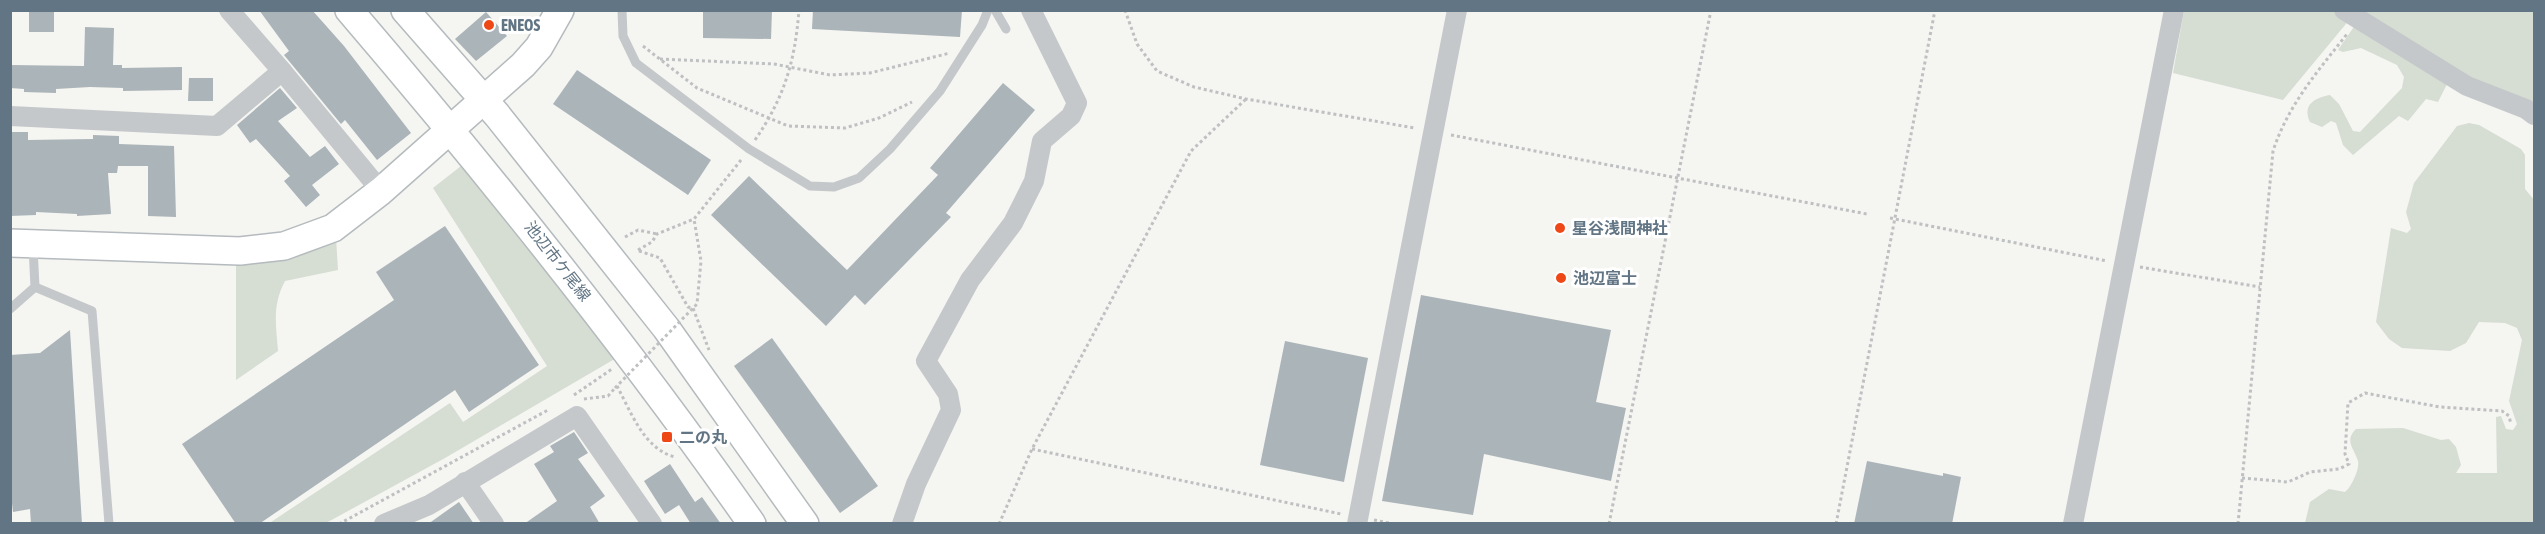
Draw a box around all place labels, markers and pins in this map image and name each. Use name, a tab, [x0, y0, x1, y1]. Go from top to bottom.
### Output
place label: ENEOS	[501, 16, 540, 34]
marker: ENEOS	[482, 18, 496, 32]
place label: 星谷浅間神社	[1572, 219, 1668, 237]
marker: 星谷浅間神社	[1553, 221, 1567, 235]
place label: 池辺富士	[1573, 269, 1637, 287]
marker: 池辺富士	[1554, 271, 1568, 285]
place label: 二の丸	[679, 428, 727, 446]
marker: 二の丸	[660, 430, 674, 444]

